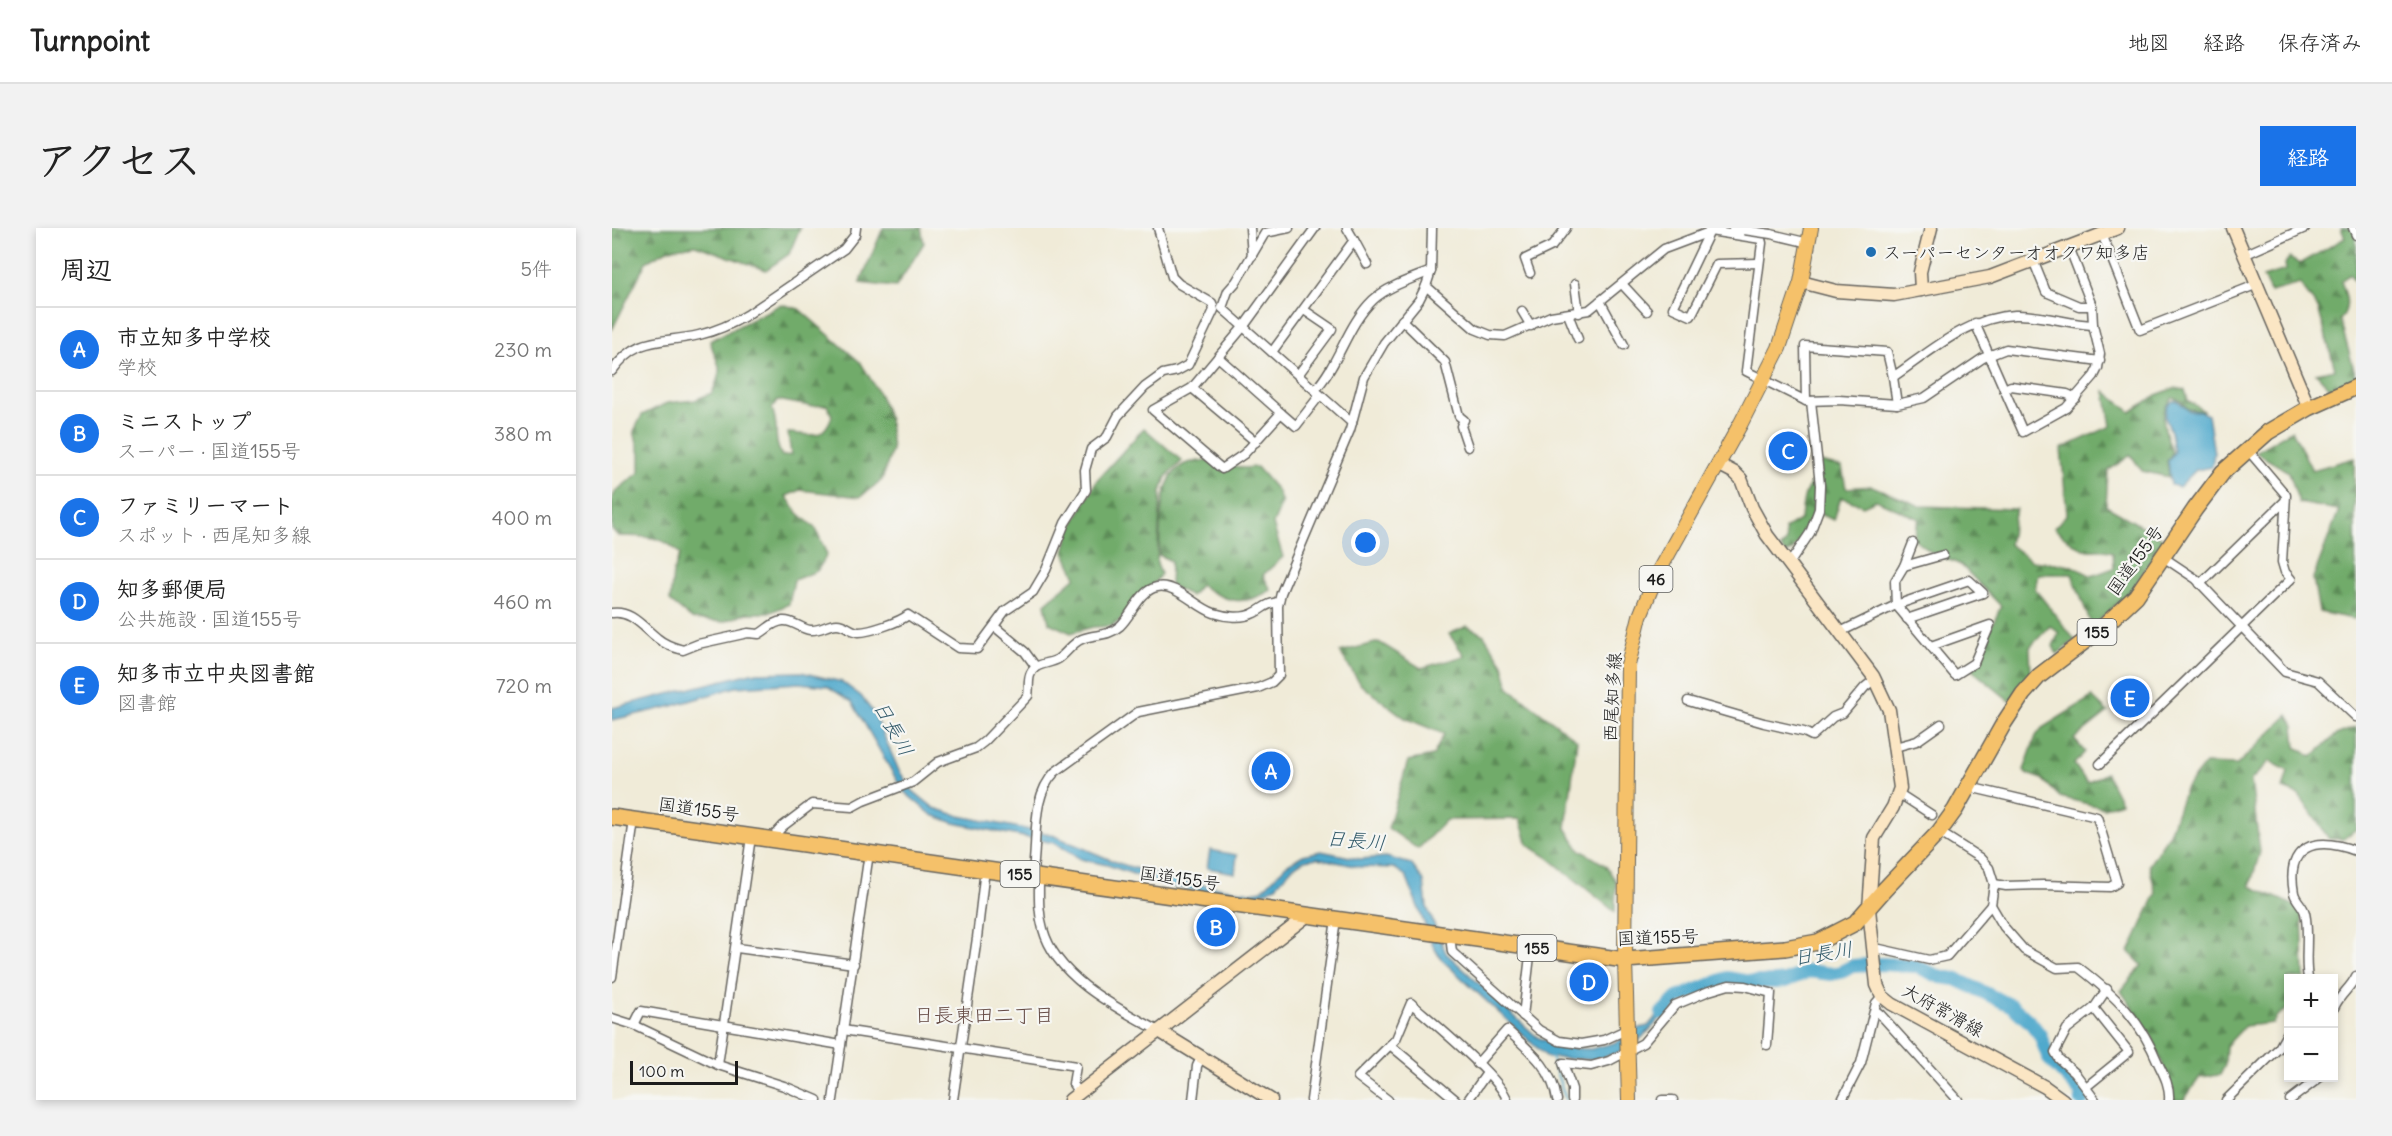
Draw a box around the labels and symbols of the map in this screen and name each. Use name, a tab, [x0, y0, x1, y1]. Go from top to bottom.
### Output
place label: スーパーセンターオオクワ知多店	[1883, 241, 2150, 264]
marker: スーパーセンターオオクワ知多店	[1864, 245, 1878, 259]
pin: C	[1768, 428, 1808, 474]
street label: 国道155号	[2102, 520, 2168, 600]
your location	[1351, 528, 1380, 557]
road number: 46	[1640, 566, 1672, 592]
road number: 155	[2078, 619, 2116, 645]
street label: 西尾知多線	[1598, 651, 1626, 743]
pin: E	[2110, 676, 2150, 720]
water label: 日長川	[869, 696, 919, 760]
pin: A	[1252, 748, 1290, 794]
street label: 国道155号	[657, 792, 741, 826]
water label: 日長川	[1325, 825, 1387, 855]
road number: 155	[1000, 861, 1040, 887]
street label: 国道155号	[1138, 861, 1222, 895]
pin: B	[1196, 904, 1236, 950]
street label: 国道155号	[1617, 924, 1699, 950]
road number: 155	[1518, 935, 1556, 961]
water label: 日長川	[1791, 936, 1855, 970]
pin: D	[1570, 960, 1608, 1005]
street label: 大府常滑線	[1898, 978, 1988, 1042]
district label: 日長東田二丁目	[914, 1002, 1054, 1027]
scale bar	[630, 1058, 738, 1086]

